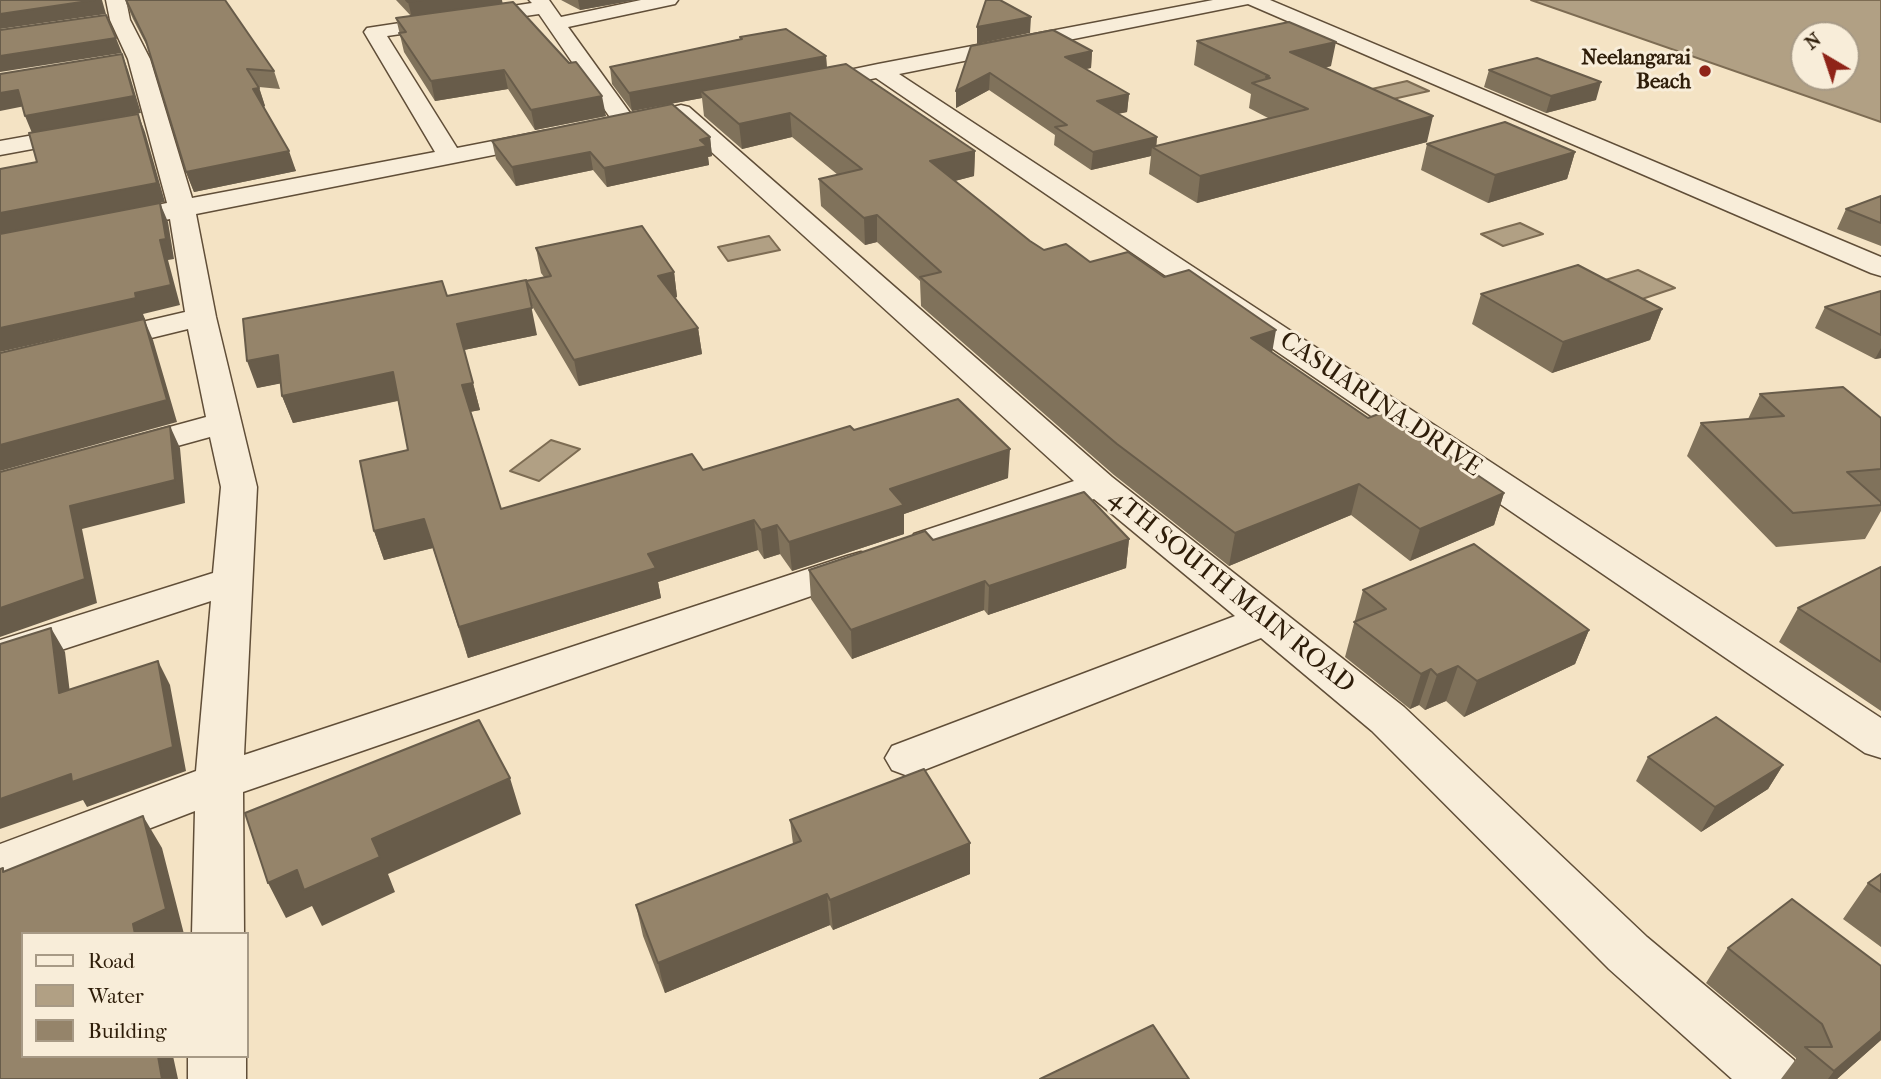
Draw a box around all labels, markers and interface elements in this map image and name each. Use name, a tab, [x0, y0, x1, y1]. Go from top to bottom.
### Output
north arrow	[1790, 21, 1860, 91]
text: N	[1801, 28, 1826, 54]
place label: Neelangarai Beach	[1581, 46, 1691, 96]
marker: Neelangarai Beach	[1697, 63, 1713, 79]
street label: CASUARINA DRIVE	[1273, 326, 1487, 484]
street label: 4TH SOUTH MAIN ROAD	[1102, 483, 1360, 701]
legend	[21, 932, 248, 1058]
text: Road	[88, 949, 135, 973]
text: Water	[88, 984, 144, 1008]
text: Building	[88, 1019, 166, 1043]

